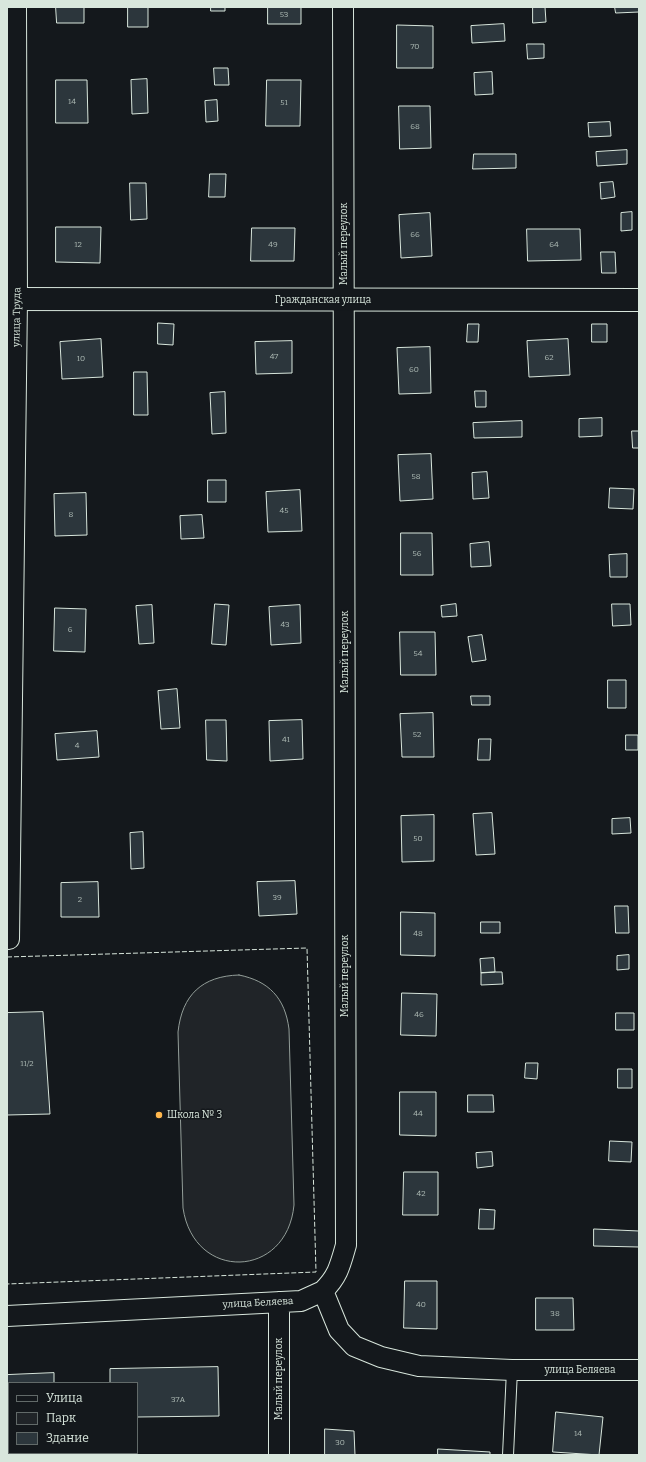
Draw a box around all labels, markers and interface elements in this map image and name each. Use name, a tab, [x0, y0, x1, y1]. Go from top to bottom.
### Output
house number: 53	[280, 10, 288, 20]
house number: 70	[411, 42, 419, 52]
house number: 14	[68, 97, 76, 107]
house number: 51	[280, 98, 288, 108]
house number: 68	[410, 122, 420, 132]
street label: Малый переулок	[338, 203, 350, 285]
house number: 66	[410, 230, 420, 240]
house number: 12	[74, 240, 82, 250]
house number: 49	[268, 240, 278, 250]
house number: 64	[549, 240, 559, 250]
street label: улица Труда	[10, 287, 24, 347]
street label: Гражданская улица	[275, 294, 371, 306]
house number: 47	[270, 352, 278, 362]
house number: 62	[545, 353, 553, 363]
house number: 10	[77, 354, 85, 364]
house number: 60	[409, 365, 419, 375]
house number: 58	[411, 472, 421, 482]
house number: 45	[280, 506, 288, 516]
house number: 8	[69, 510, 73, 520]
house number: 56	[413, 549, 421, 559]
street label: Малый переулок	[339, 611, 351, 693]
house number: 43	[280, 620, 290, 630]
house number: 6	[68, 625, 72, 635]
house number: 54	[414, 649, 422, 659]
house number: 52	[413, 730, 421, 740]
house number: 41	[282, 735, 290, 745]
house number: 4	[75, 741, 79, 751]
house number: 50	[413, 834, 423, 844]
house number: 39	[272, 893, 282, 903]
house number: 2	[78, 895, 82, 905]
house number: 48	[413, 929, 423, 939]
street label: Малый переулок	[339, 935, 351, 1017]
house number: 46	[414, 1010, 424, 1020]
house number: 11/2	[20, 1059, 34, 1069]
place label: Школа № 3	[167, 1109, 222, 1121]
house number: 44	[413, 1109, 423, 1119]
marker: Школа № 3	[154, 1110, 164, 1120]
house number: 42	[416, 1189, 426, 1199]
street label: улица Беляева	[222, 1295, 294, 1311]
house number: 40	[416, 1300, 426, 1310]
house number: 38	[550, 1309, 560, 1319]
street label: Малый переулок	[273, 1338, 285, 1420]
street label: улица Беляева	[545, 1364, 615, 1376]
legend	[8, 1382, 138, 1454]
text: Улица	[46, 1391, 82, 1405]
house number: 37А	[171, 1395, 185, 1405]
text: Парк	[46, 1411, 76, 1425]
house number: 14	[574, 1429, 582, 1439]
text: Здание	[46, 1431, 89, 1445]
house number: 30	[335, 1438, 345, 1448]

